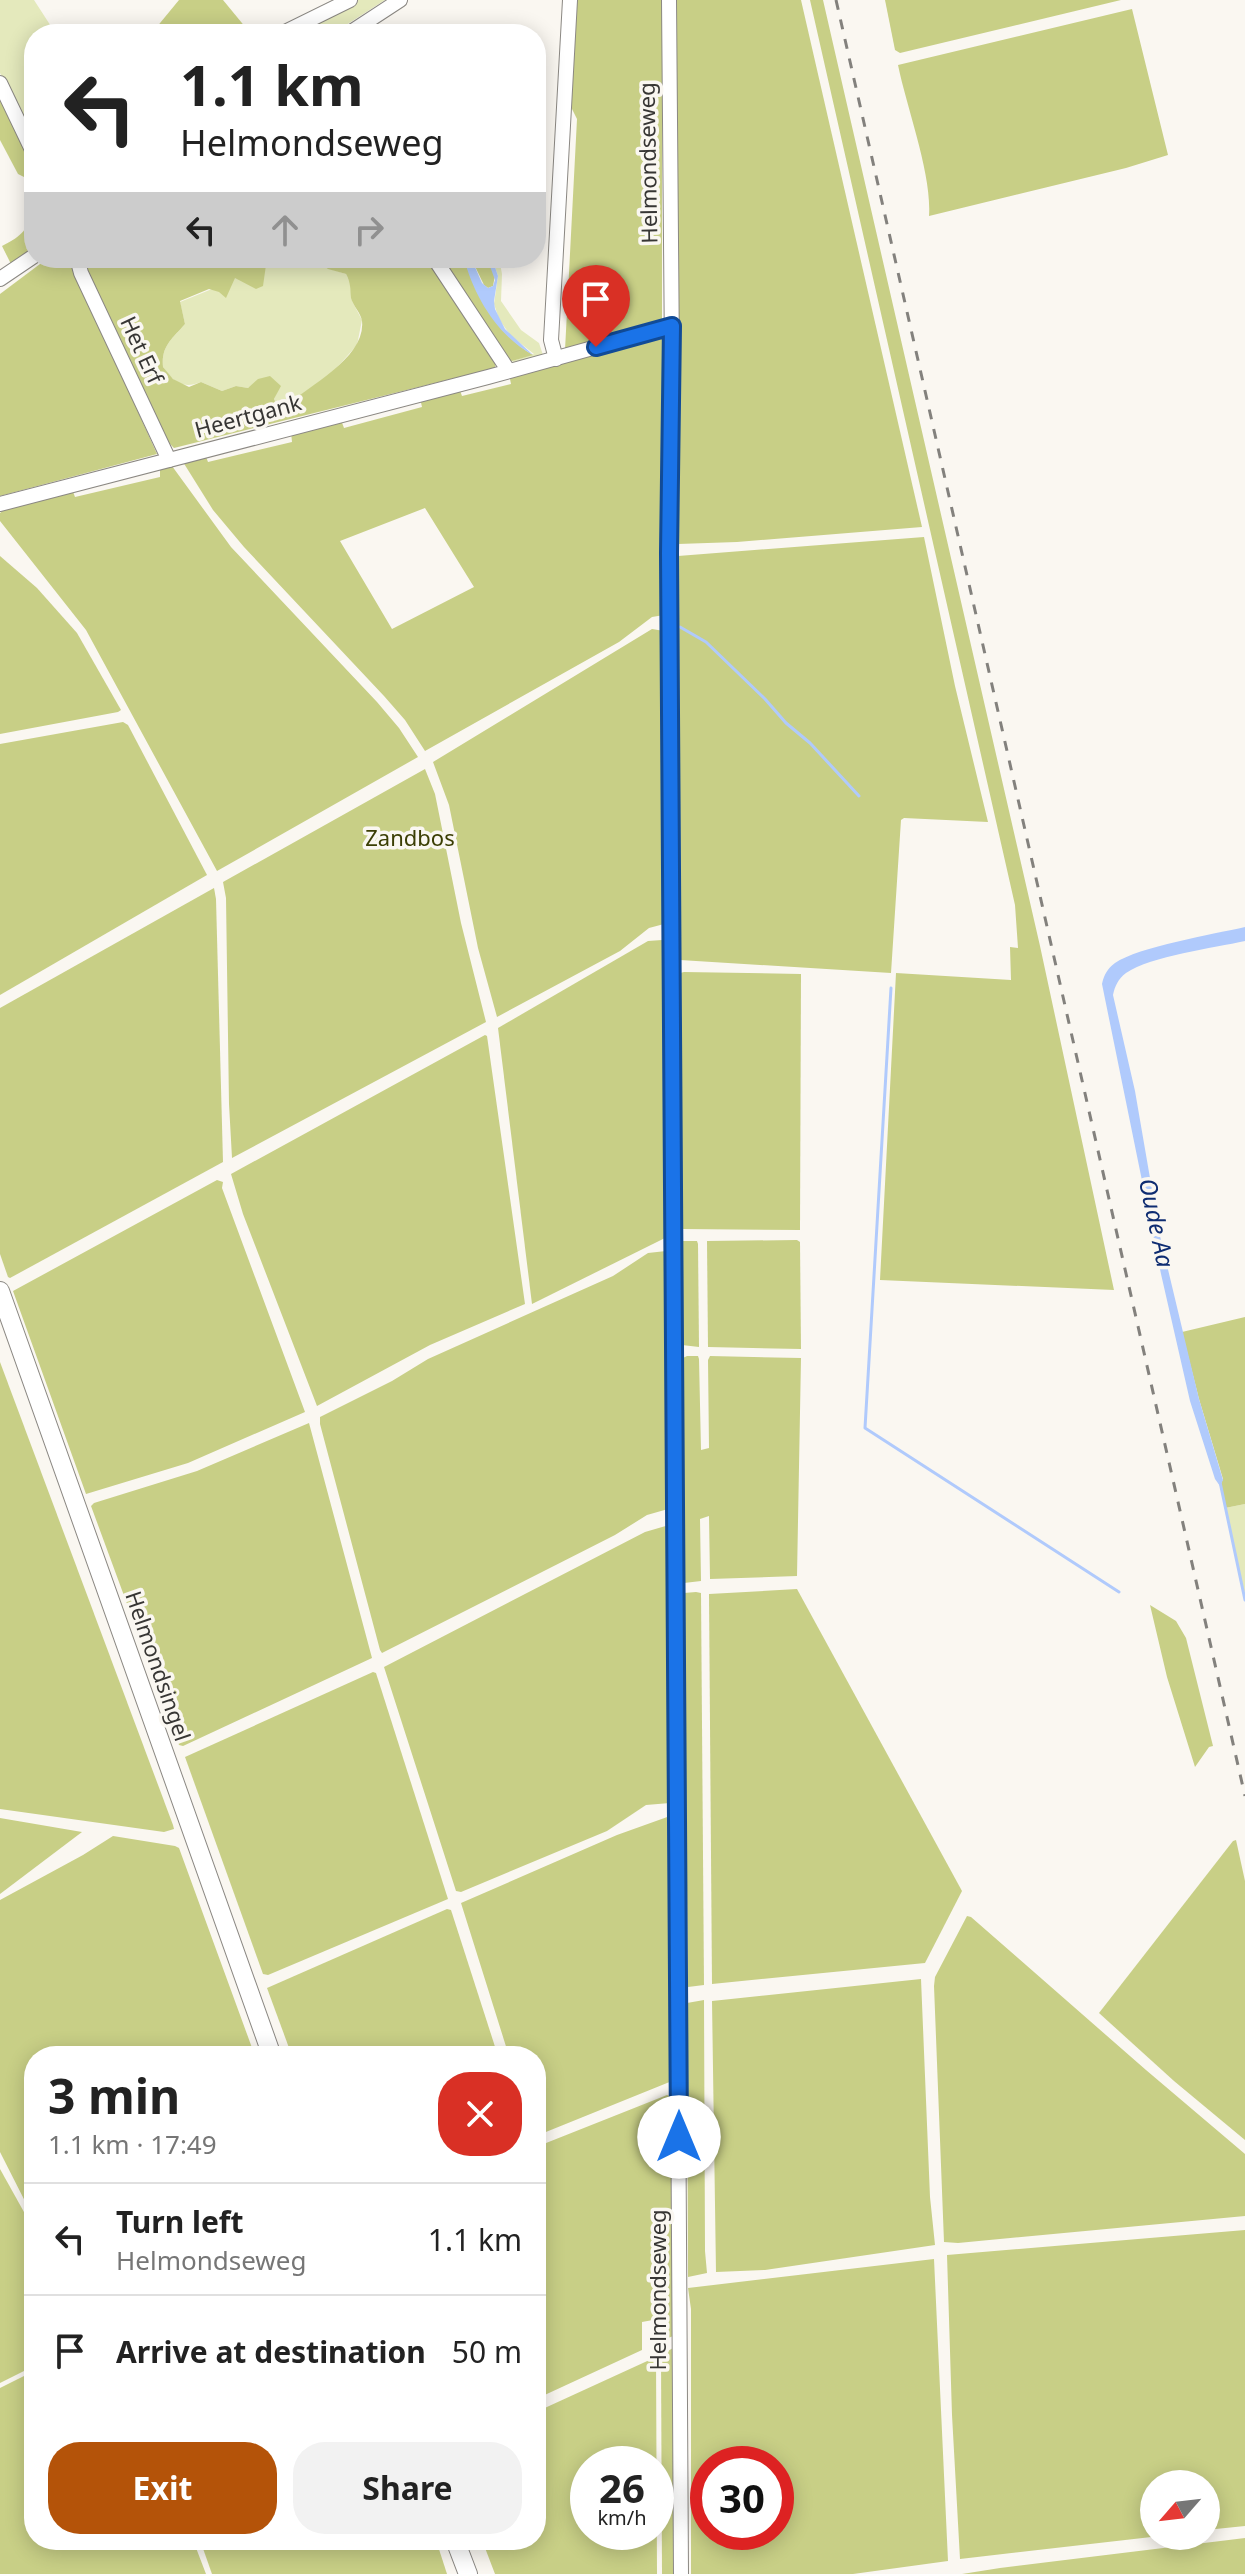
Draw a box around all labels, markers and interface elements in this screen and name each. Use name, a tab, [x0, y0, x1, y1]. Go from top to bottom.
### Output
text: 1.1 km	[180, 46, 364, 122]
icon: left	[48, 56, 152, 160]
street label: Helmondseweg	[631, 82, 663, 244]
text: Helmondseweg	[180, 118, 444, 167]
icon: left	[179, 208, 223, 252]
icon: ahead	[263, 208, 307, 252]
icon: right	[347, 208, 391, 252]
pin	[562, 265, 630, 347]
icon: arrive	[574, 277, 618, 321]
street label: Het Erf	[114, 311, 172, 390]
street label: Heertgank	[191, 386, 305, 444]
park label: Zandbos	[365, 822, 455, 852]
water label: Oude Aa	[1132, 1175, 1183, 1271]
street label: Helmondsingel	[119, 1587, 199, 1745]
text: 3 min	[48, 2063, 180, 2128]
button: close	[438, 2072, 522, 2156]
position arrow	[637, 2095, 721, 2179]
text: 1.1 km · 17:49	[48, 2126, 217, 2162]
text: Turn left	[116, 2201, 244, 2242]
street label: Helmondseweg	[642, 2209, 672, 2371]
icon: left	[48, 2217, 92, 2261]
text: 1.1 km	[428, 2219, 522, 2260]
text: Helmondseweg	[116, 2242, 306, 2278]
icon: arrive	[48, 2329, 92, 2373]
text: Arrive at destination	[116, 2331, 426, 2372]
text: 50 m	[452, 2331, 522, 2372]
button: Exit	[48, 2442, 277, 2534]
button: Share	[293, 2442, 522, 2534]
speed limit sign: 30	[690, 2446, 794, 2550]
text: 26	[599, 2460, 645, 2515]
north arrow	[1140, 2470, 1220, 2550]
map controls	[1140, 2470, 1220, 2550]
text: km/h	[597, 2504, 647, 2531]

